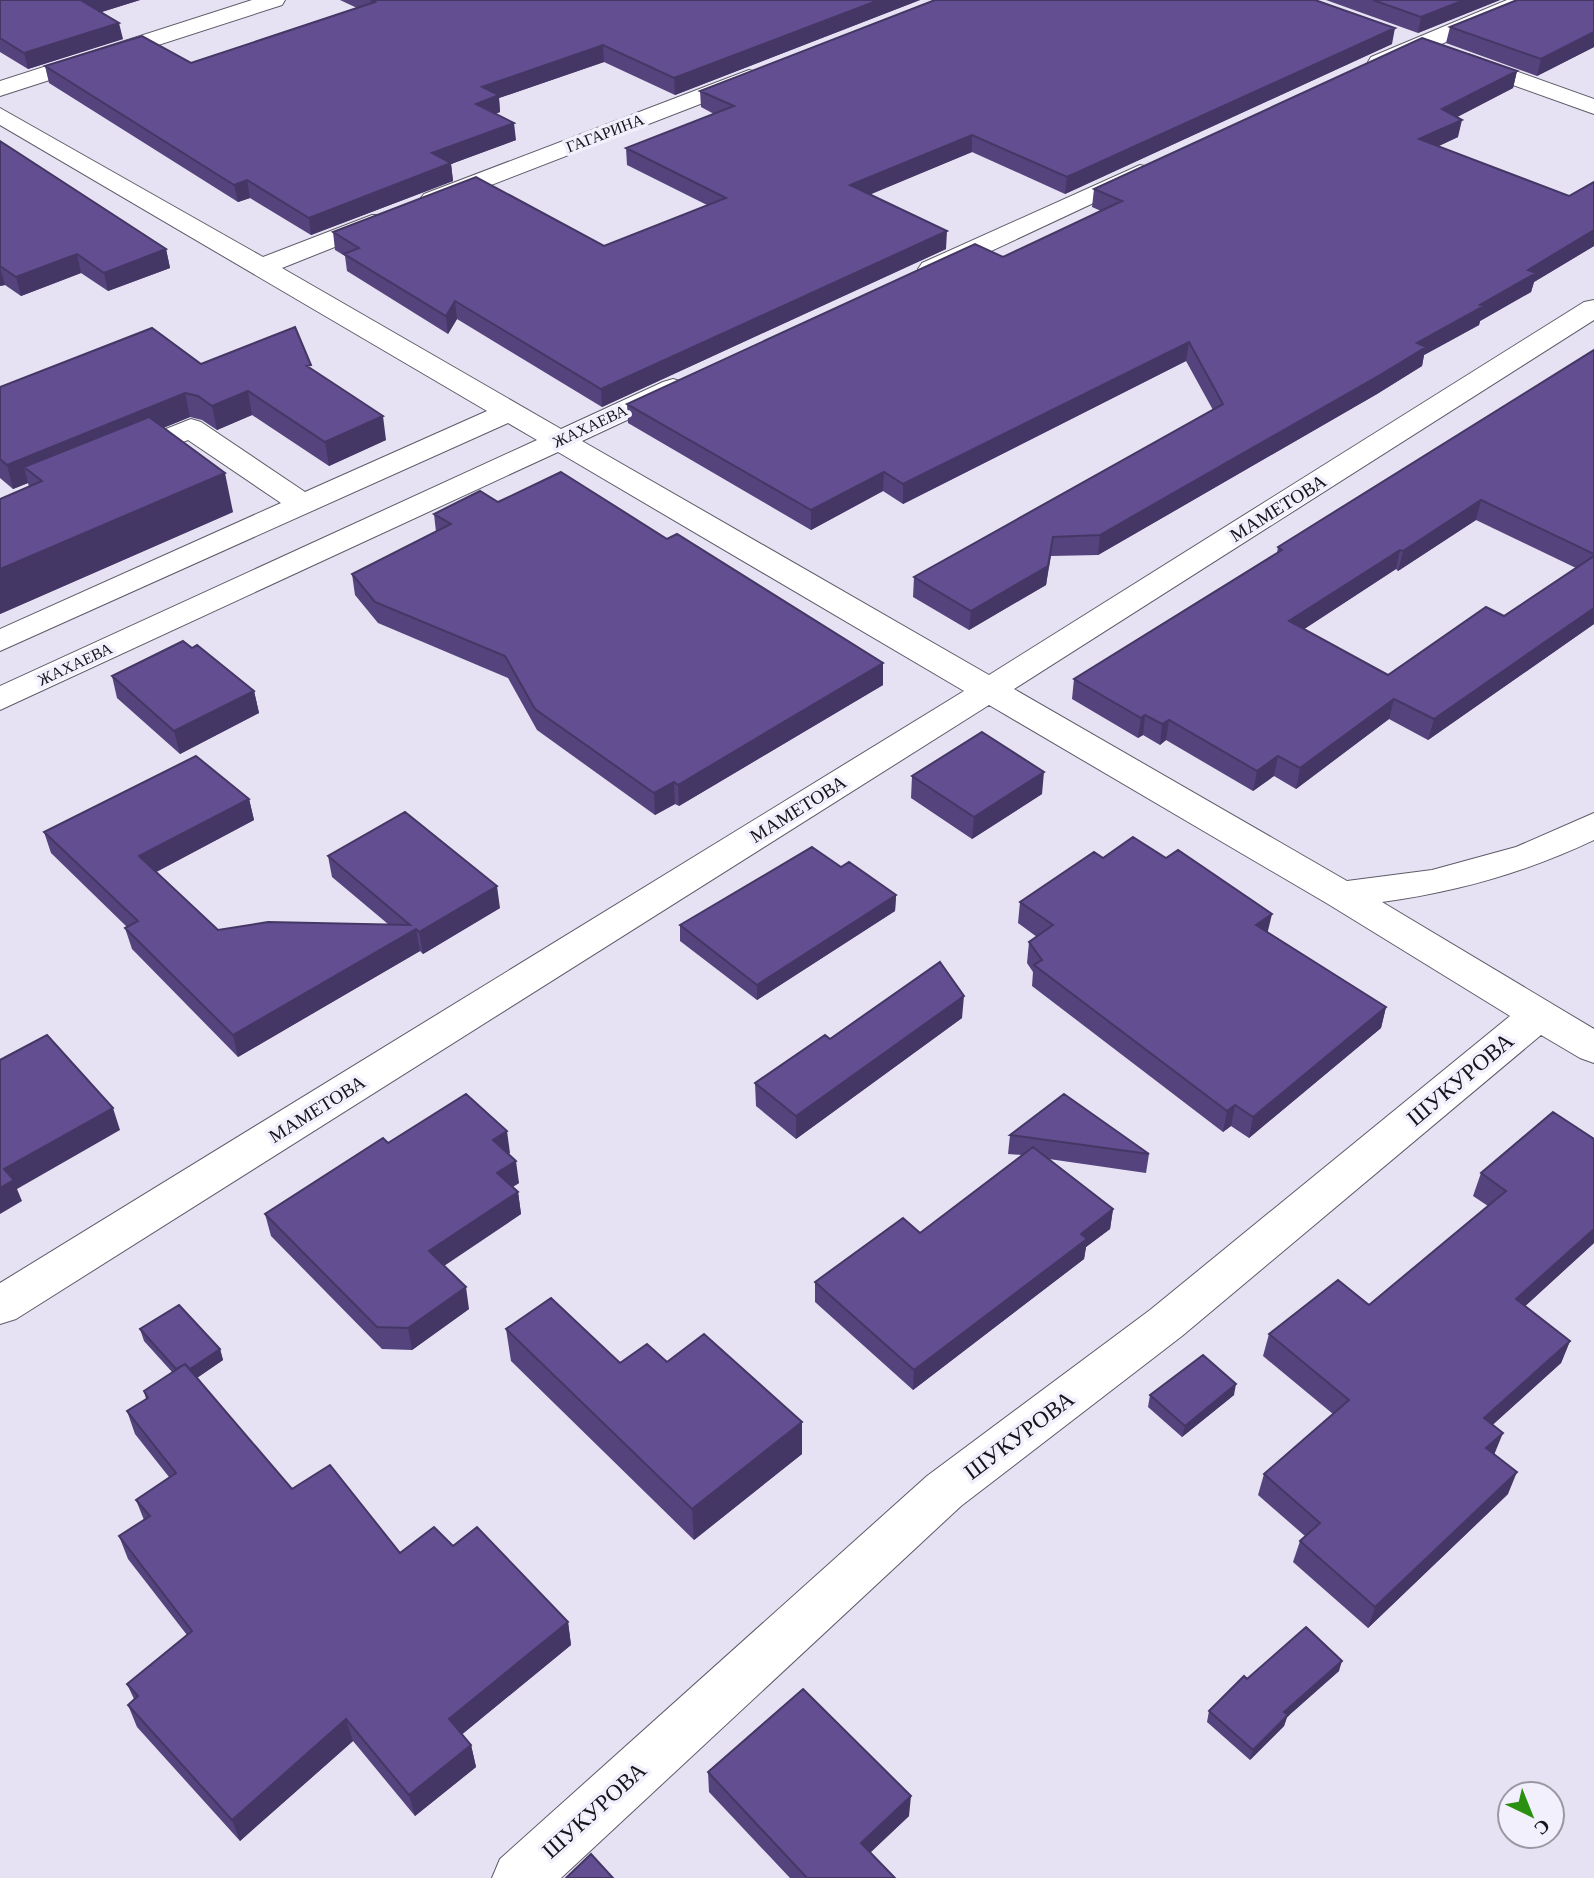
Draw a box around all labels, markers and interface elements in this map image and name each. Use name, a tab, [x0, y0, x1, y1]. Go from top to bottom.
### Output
street label: ГАГАРИНА	[564, 110, 647, 156]
street label: ЖАХАЕВА	[550, 401, 630, 451]
street label: МАМЕТОВА	[1226, 470, 1330, 546]
street label: ЖАХАЕВА	[35, 639, 115, 689]
street label: МАМЕТОВА	[746, 771, 850, 847]
street label: ШУКУРОВА	[1402, 1027, 1519, 1131]
street label: МАМЕТОВА	[265, 1071, 369, 1147]
street label: ШУКУРОВА	[959, 1385, 1079, 1485]
street label: ШУКУРОВА	[537, 1756, 652, 1863]
north arrow	[1496, 1780, 1566, 1850]
text: С	[1530, 1815, 1554, 1839]

